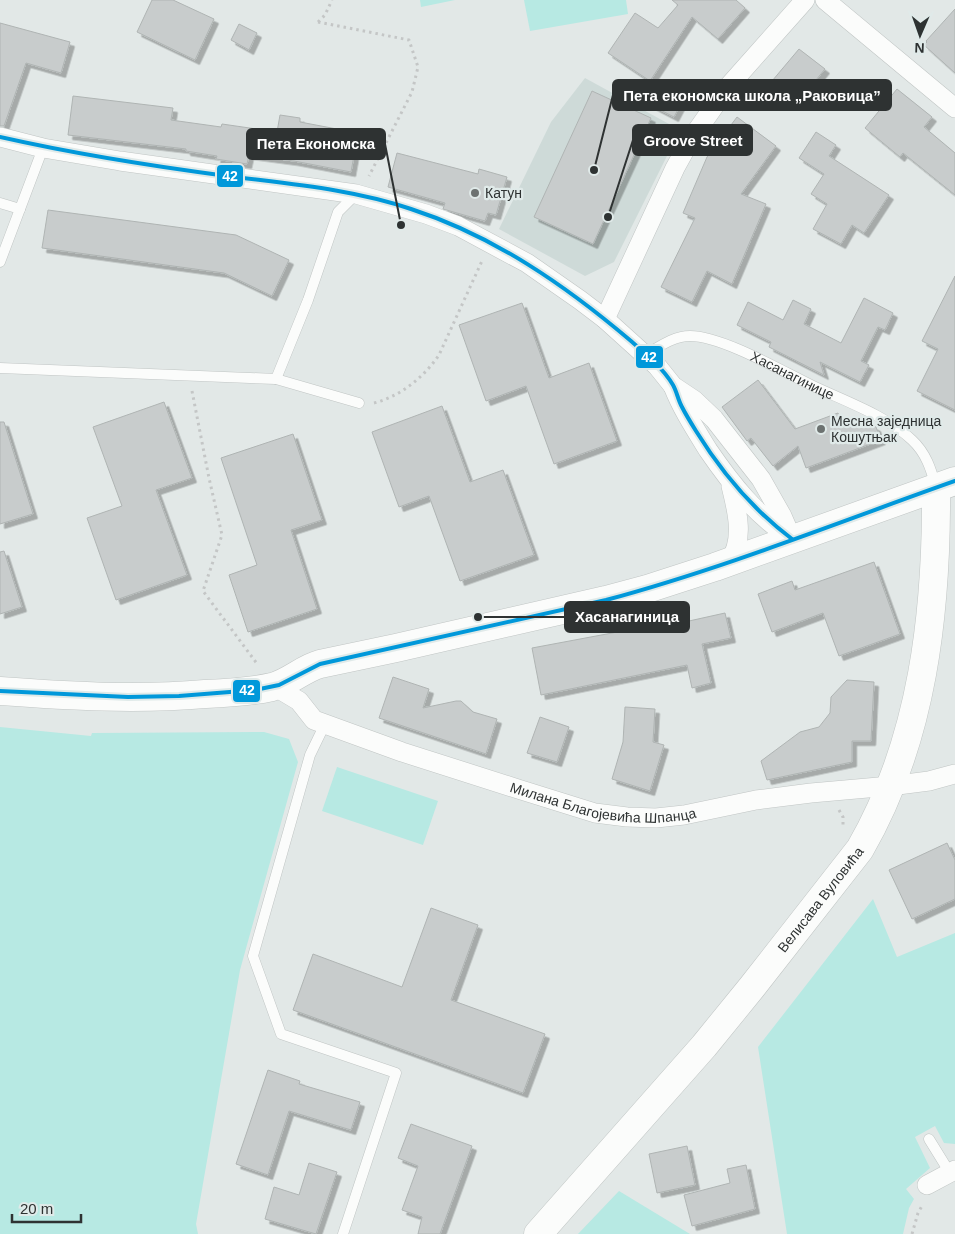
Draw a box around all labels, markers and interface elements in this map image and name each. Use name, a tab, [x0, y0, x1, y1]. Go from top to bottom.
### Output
north arrow	[895, 10, 945, 60]
text: N	[914, 40, 925, 56]
callout: Пета економска школа „Раковица”	[613, 80, 891, 110]
text: Пета економска школа „Раковица”	[623, 87, 881, 104]
callout: Groove Street	[633, 125, 752, 155]
callout: Пета Економска	[247, 129, 385, 159]
text: Groove Street	[643, 132, 743, 149]
text: Пета Економска	[257, 135, 376, 152]
line badge: 42	[216, 164, 244, 188]
text: 42	[222, 168, 238, 184]
place label: Катун	[485, 185, 522, 201]
marker: Катун	[469, 187, 481, 199]
line badge: 42	[635, 345, 664, 369]
street label: Хасанагинице	[748, 348, 837, 403]
text: 42	[641, 349, 657, 365]
place label: Месна заједница Кошутњак	[831, 413, 942, 445]
marker: Месна заједница Кошутњак	[815, 423, 827, 435]
callout: Хасанагиница	[565, 602, 689, 632]
text: Хасанагиница	[575, 608, 680, 625]
line badge: 42	[232, 679, 261, 703]
text: 42	[239, 682, 255, 698]
street label: Милана Благојевића Шпанца	[508, 779, 698, 826]
street label: Велисава Вуловића	[774, 843, 867, 955]
scale bar	[12, 1192, 81, 1224]
text: 20 m	[20, 1200, 53, 1217]

